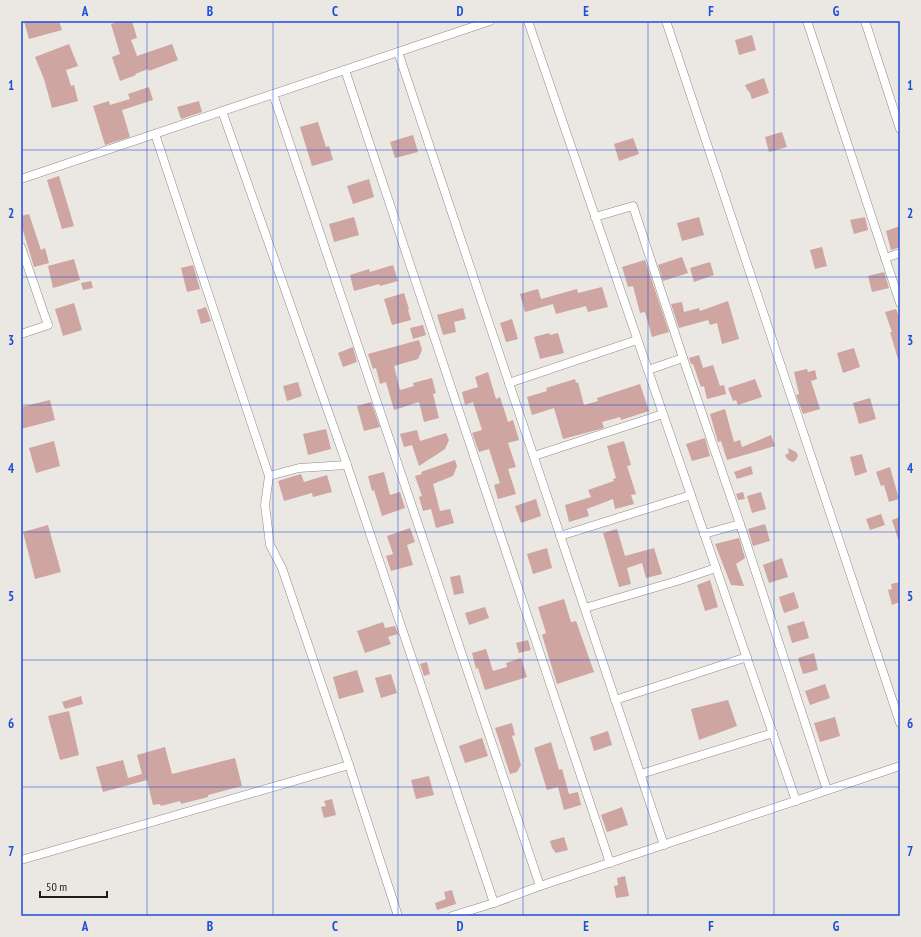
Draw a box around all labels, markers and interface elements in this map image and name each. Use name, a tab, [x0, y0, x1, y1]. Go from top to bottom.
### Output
text: A	[81, 3, 89, 20]
text: B	[207, 3, 213, 20]
text: C	[332, 3, 338, 20]
text: D	[457, 3, 464, 20]
text: E	[583, 3, 589, 20]
text: F	[708, 3, 714, 20]
text: G	[833, 3, 840, 20]
text: 1	[8, 77, 14, 94]
text: 1	[907, 77, 913, 94]
text: 2	[8, 205, 14, 222]
text: 2	[907, 205, 913, 222]
text: 3	[8, 332, 14, 349]
text: 3	[907, 332, 913, 349]
text: 4	[8, 460, 15, 477]
text: 4	[907, 460, 914, 477]
text: 5	[8, 588, 14, 605]
text: 5	[907, 588, 913, 605]
text: 6	[8, 715, 14, 732]
text: 6	[907, 715, 913, 732]
text: 7	[8, 843, 14, 860]
text: 7	[907, 843, 913, 860]
scale bar	[40, 873, 107, 899]
text: 50 m	[46, 879, 67, 894]
text: A	[81, 918, 89, 935]
text: B	[207, 918, 213, 935]
text: C	[332, 918, 338, 935]
text: D	[457, 918, 464, 935]
text: E	[583, 918, 589, 935]
text: F	[708, 918, 714, 935]
text: G	[833, 918, 840, 935]

